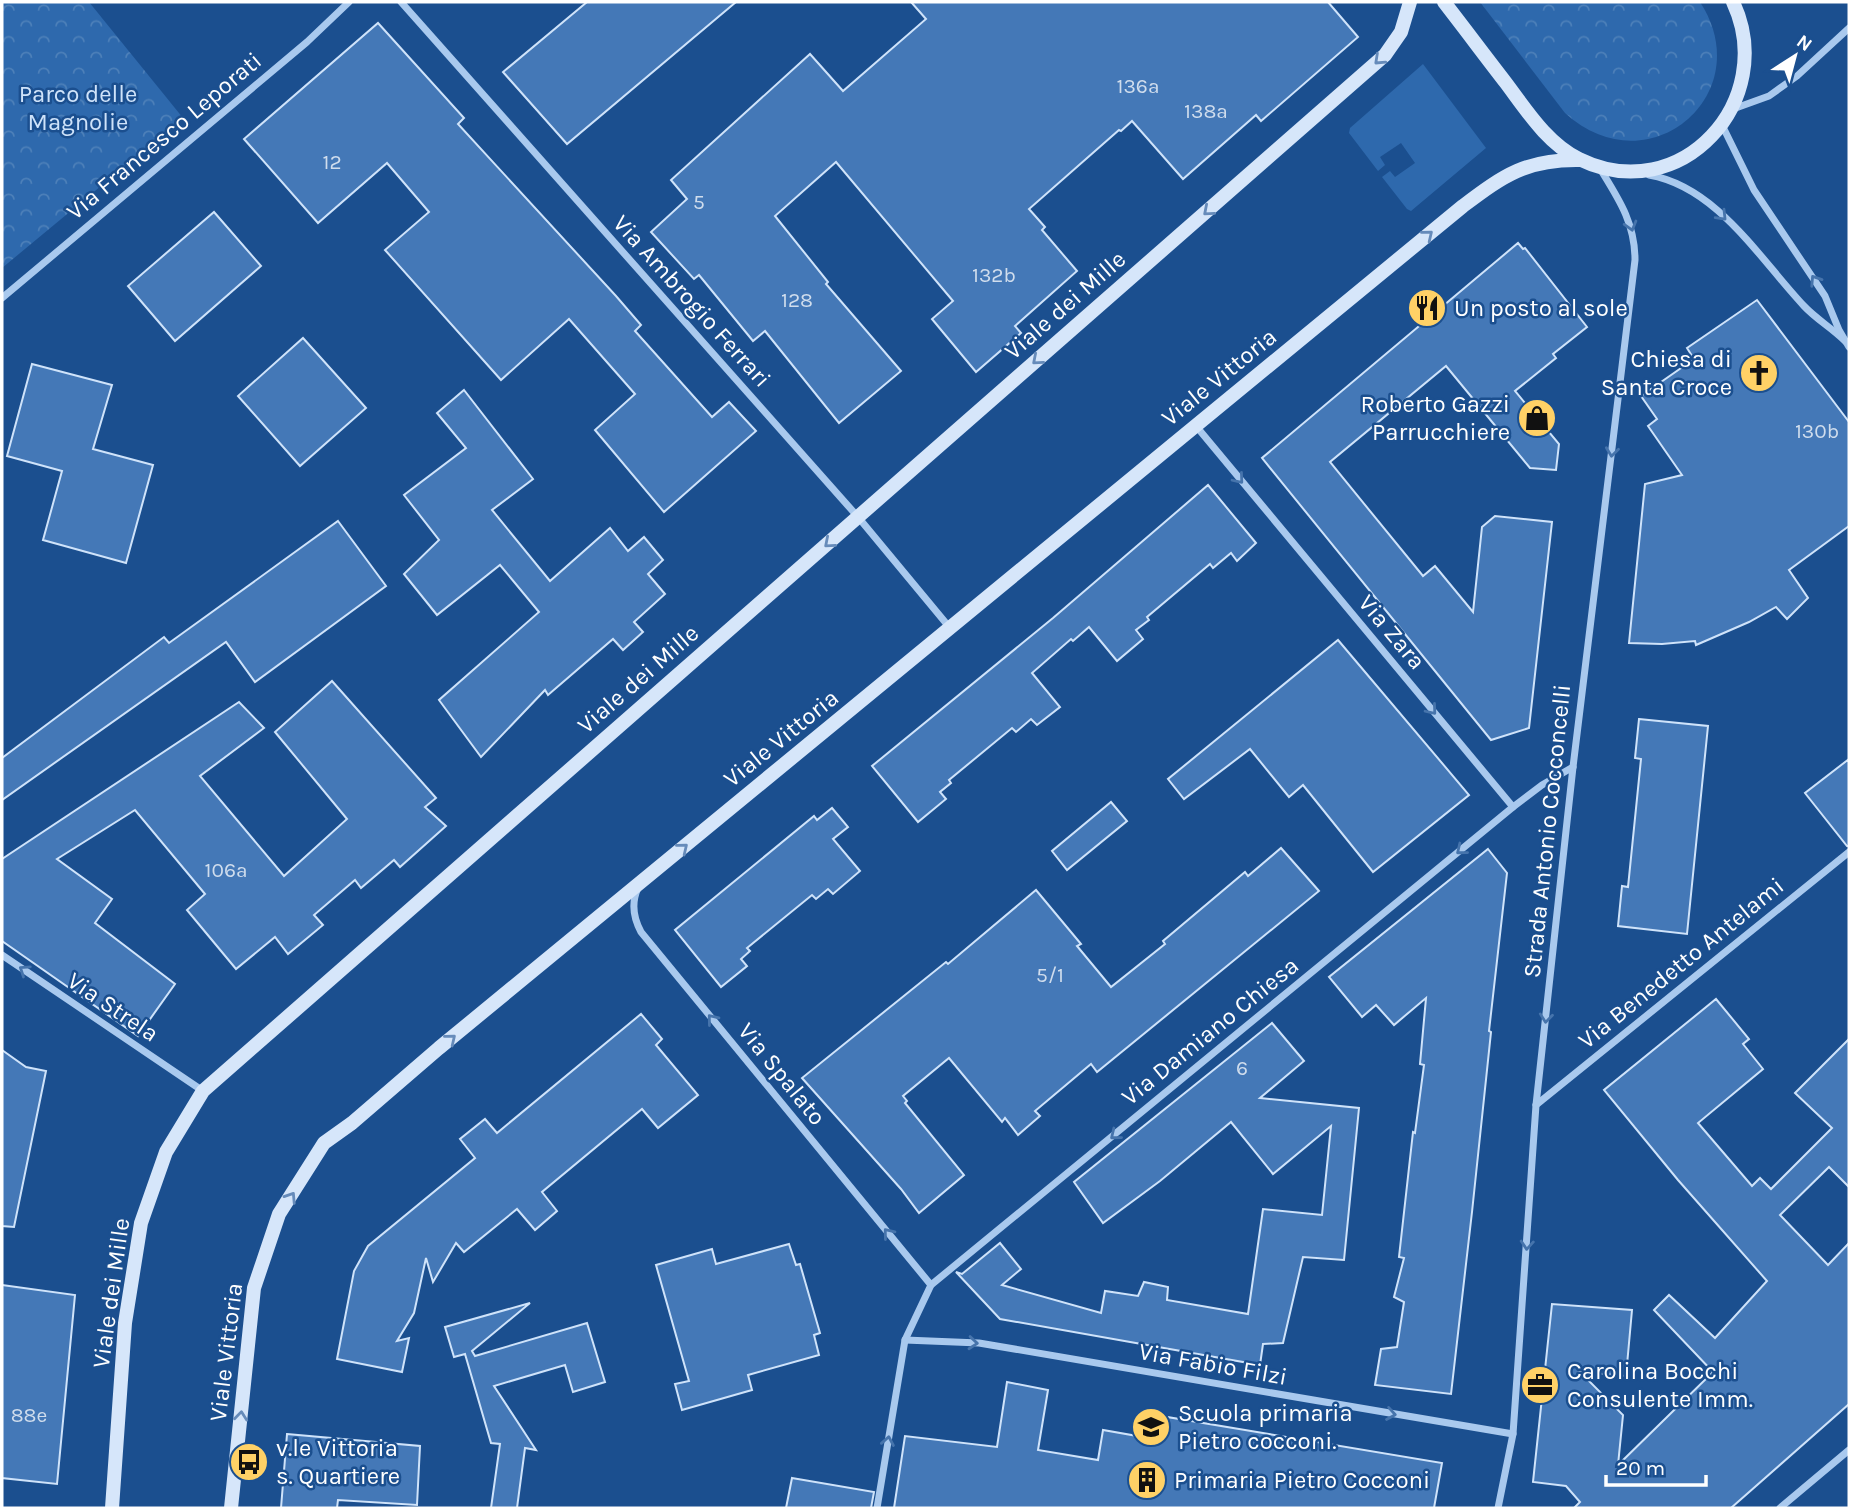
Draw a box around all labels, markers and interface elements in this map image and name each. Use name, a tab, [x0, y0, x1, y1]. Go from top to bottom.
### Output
north arrow	[1760, 21, 1830, 91]
text: N	[1792, 30, 1816, 56]
street label: Via Francesco Leporati	[61, 46, 267, 226]
one-way arrow	[1374, 52, 1387, 65]
house number: 136a	[1117, 74, 1159, 98]
park label: Parco delle Magnolie	[19, 80, 137, 136]
house number: 138a	[1184, 99, 1228, 123]
house number: 12	[322, 150, 342, 174]
house number: 5	[693, 190, 705, 214]
one-way arrow	[1203, 202, 1216, 215]
one-way arrow	[1714, 208, 1727, 221]
street label: Via Ambrogio Ferrari	[607, 209, 777, 393]
one-way arrow	[1622, 220, 1637, 232]
one-way arrow	[1419, 231, 1432, 243]
street label: Viale dei Mille	[999, 245, 1131, 365]
house number: 132b	[972, 263, 1016, 287]
one-way arrow	[1811, 275, 1823, 288]
restaurant icon: Un posto al sole	[1406, 287, 1448, 329]
house number: 128	[781, 288, 813, 312]
place label: Un posto al sole	[1454, 294, 1628, 322]
street label: Viale Vittoria	[1156, 322, 1282, 432]
place label: Chiesa di Santa Croce	[1601, 345, 1732, 401]
one-way arrow	[1032, 352, 1045, 365]
church icon: Chiesa di Santa Croce	[1738, 352, 1780, 394]
place label: Roberto Gazzi Parrucchiere	[1361, 390, 1510, 446]
shop icon: Roberto Gazzi Parrucchiere	[1516, 397, 1558, 439]
house number: 130b	[1795, 419, 1839, 443]
one-way arrow	[1604, 446, 1619, 457]
one-way arrow	[1231, 470, 1243, 483]
one-way arrow	[824, 535, 837, 547]
street label: Via Zara	[1353, 589, 1431, 675]
street label: Viale dei Mille	[572, 619, 704, 739]
street label: Viale Vittoria	[718, 683, 844, 793]
street label: Strada Antonio Cocconcelli	[1518, 683, 1576, 979]
one-way arrow	[1424, 701, 1436, 714]
one-way arrow	[1456, 842, 1468, 855]
one-way arrow	[676, 843, 688, 856]
house number: 106a	[205, 858, 248, 882]
street label: Via Benedetto Antelami	[1573, 872, 1789, 1054]
street label: Via Damiano Chiesa	[1116, 951, 1304, 1111]
house number: 5/1	[1036, 963, 1064, 987]
one-way arrow	[19, 966, 32, 978]
street label: Via Strela	[62, 966, 164, 1048]
one-way arrow	[1538, 1012, 1553, 1024]
one-way arrow	[708, 1014, 721, 1026]
street label: Via Spalato	[732, 1017, 832, 1131]
one-way arrow	[443, 1034, 455, 1047]
house number: 6	[1236, 1056, 1248, 1080]
one-way arrow	[1110, 1127, 1123, 1139]
one-way arrow	[282, 1191, 295, 1204]
street label: Viale dei Mille	[87, 1216, 135, 1370]
one-way arrow	[884, 1228, 896, 1241]
one-way arrow	[1519, 1240, 1534, 1251]
street label: Viale Vittoria	[204, 1281, 248, 1423]
one-way arrow	[968, 1335, 979, 1350]
street label: Via Fabio Filzi	[1137, 1337, 1289, 1391]
place label: Carolina Bocchi Consulente Imm.	[1567, 1357, 1753, 1413]
office icon: Carolina Bocchi Consulente Imm.	[1519, 1364, 1561, 1406]
place label: Scuola primaria Pietro cocconi.	[1178, 1399, 1353, 1455]
house number: 88e	[11, 1403, 47, 1427]
school or university icon: Scuola primaria Pietro cocconi.	[1130, 1406, 1172, 1448]
one-way arrow	[1385, 1406, 1397, 1421]
one-way arrow	[233, 1410, 248, 1422]
place label: v.le Vittoria s. Quartiere	[276, 1434, 400, 1490]
one-way arrow	[880, 1435, 895, 1447]
bus stop icon: v.le Vittoria s. Quartiere	[228, 1441, 270, 1483]
scale bar	[1606, 1444, 1706, 1488]
text: 20 m	[1616, 1456, 1665, 1480]
building icon: Primaria Pietro Cocconi	[1126, 1459, 1168, 1501]
place label: Primaria Pietro Cocconi	[1174, 1466, 1430, 1494]

